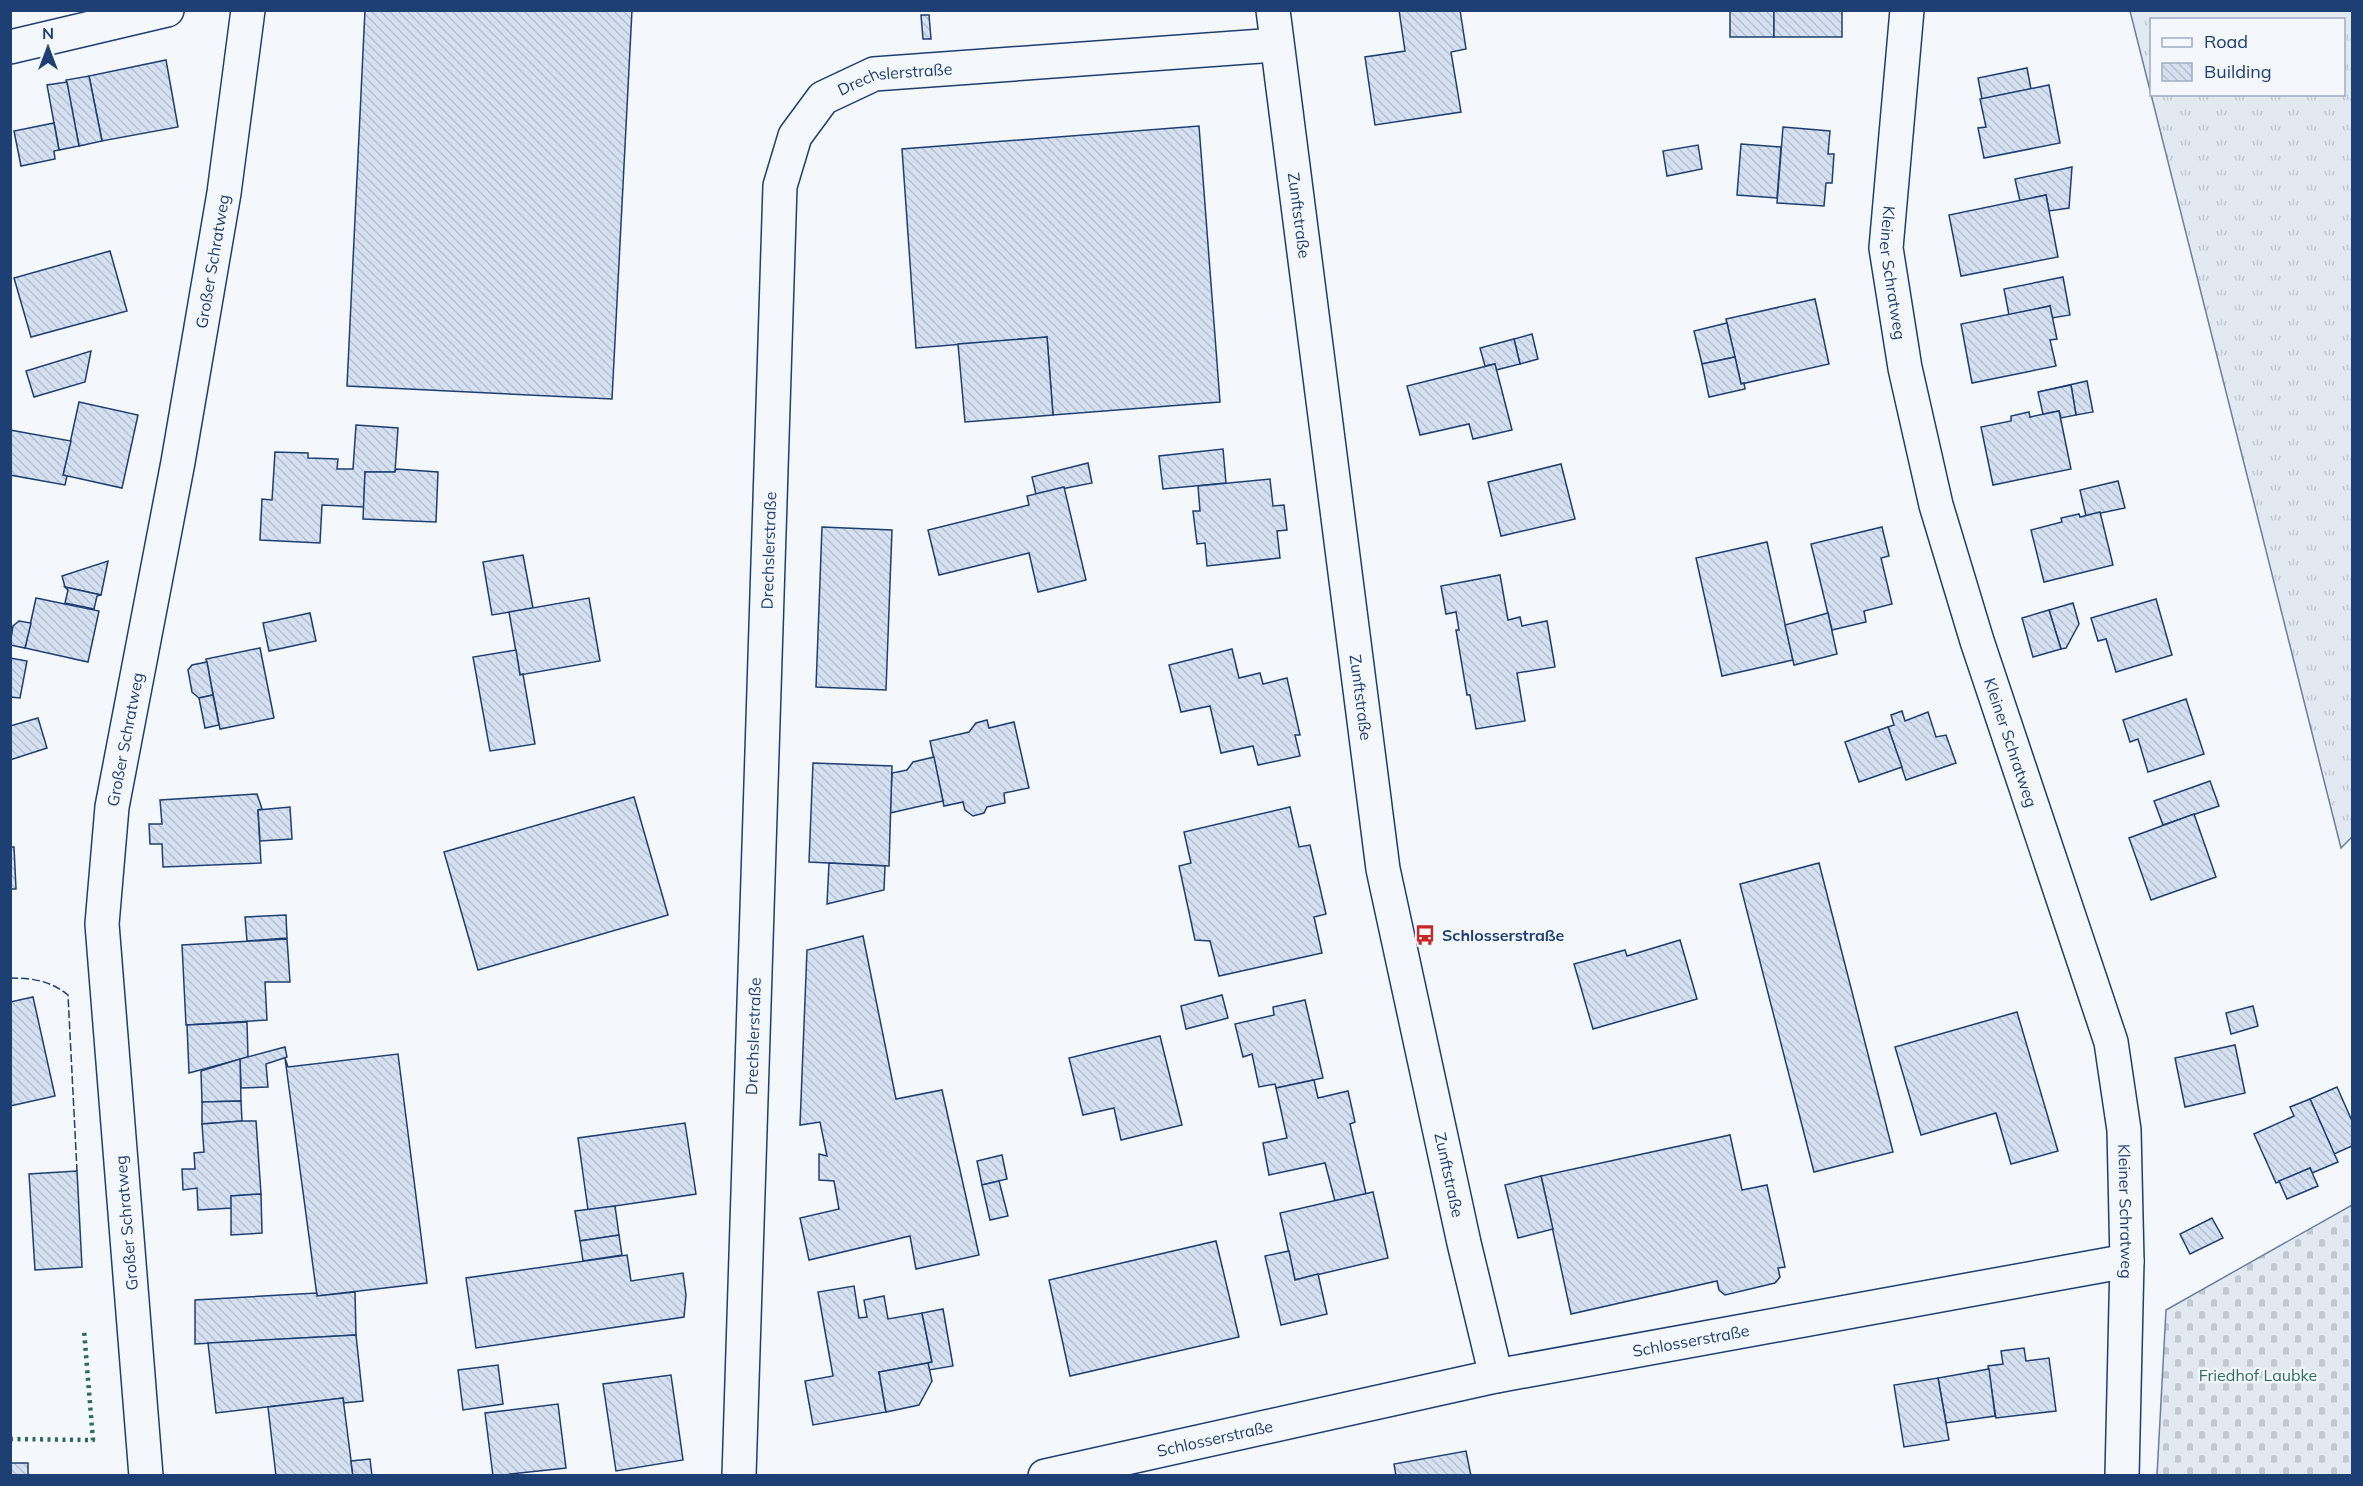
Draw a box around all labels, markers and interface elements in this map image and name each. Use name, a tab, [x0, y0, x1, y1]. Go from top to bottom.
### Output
north arrow	[18, 18, 78, 78]
legend	[2150, 18, 2345, 96]
text: N	[42, 23, 54, 43]
text: Road	[2204, 30, 2248, 53]
street label: Drechslerstraße	[834, 58, 953, 100]
text: Building	[2204, 60, 2272, 83]
street label: Zunftstraße	[1284, 171, 1315, 259]
street label: Großer Schratweg	[191, 193, 234, 330]
street label: Kleiner Schratweg	[1876, 205, 1910, 341]
street label: Drechslerstraße	[757, 491, 780, 610]
street label: Zunftstraße	[1346, 653, 1376, 741]
street label: Großer Schratweg	[102, 671, 148, 808]
street label: Kleiner Schratweg	[1980, 675, 2042, 810]
bus stop icon: Schlosserstraße	[1413, 923, 1437, 947]
place label: Schlosserstraße	[1442, 925, 1565, 945]
street label: Drechslerstraße	[741, 977, 765, 1095]
street label: Zunftstraße	[1430, 1131, 1468, 1219]
street label: Kleiner Schratweg	[2114, 1144, 2137, 1279]
street label: Großer Schratweg	[110, 1154, 142, 1292]
street label: Schlosserstraße	[1631, 1320, 1751, 1361]
park label: Friedhof Laubke	[2199, 1365, 2317, 1385]
street label: Schlosserstraße	[1155, 1416, 1275, 1461]

